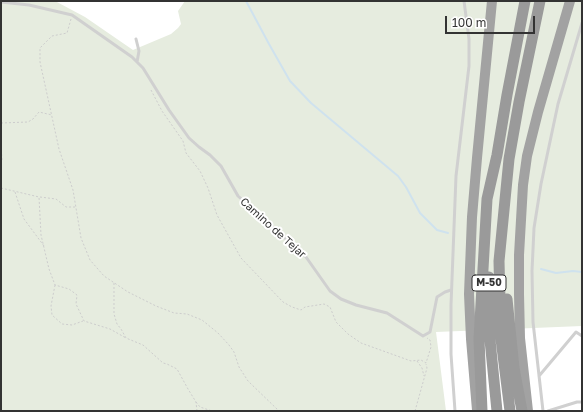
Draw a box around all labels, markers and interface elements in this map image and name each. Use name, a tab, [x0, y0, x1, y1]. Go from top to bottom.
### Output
scale bar	[447, 8, 537, 34]
text: 100 m	[452, 15, 486, 30]
street label: Camino de Tejar	[237, 195, 309, 261]
road number: M-50	[472, 275, 506, 291]

